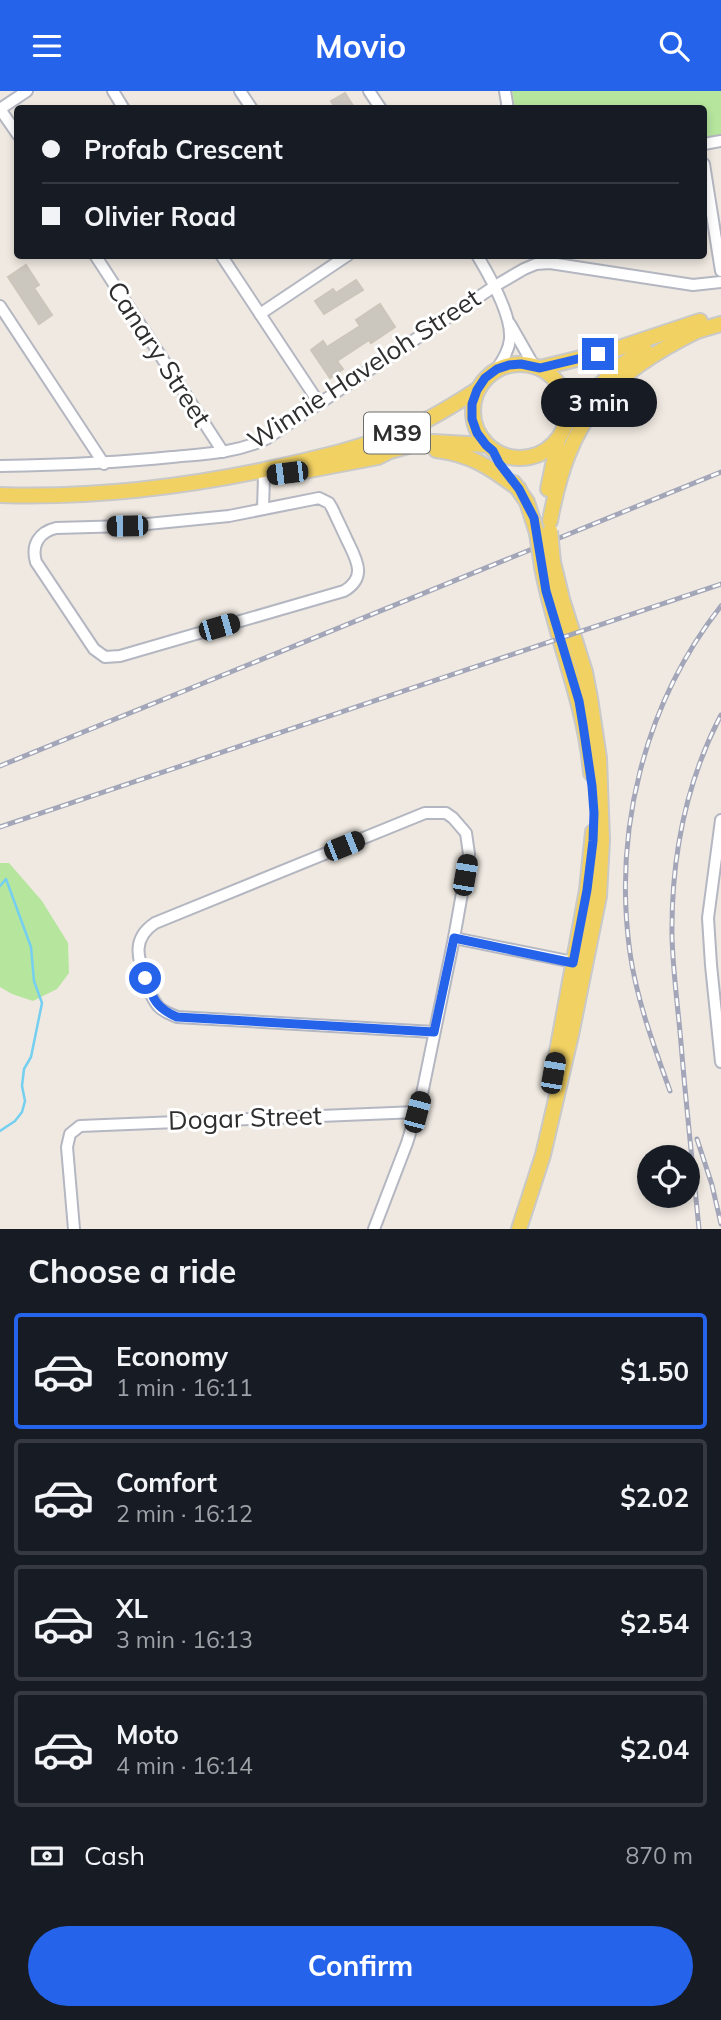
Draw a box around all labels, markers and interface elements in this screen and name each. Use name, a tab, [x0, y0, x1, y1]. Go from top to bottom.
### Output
text: Movio	[315, 26, 406, 66]
icon: menu	[28, 27, 66, 65]
icon: search	[655, 27, 693, 65]
text: Profab Crescent	[84, 133, 283, 166]
text: Olivier Road	[84, 200, 236, 233]
street label: Canary Street	[100, 275, 219, 433]
street label: Winnie Haveloh Street	[241, 281, 486, 456]
route end	[582, 338, 614, 370]
callout: 3 min	[540, 379, 656, 427]
text: 3 min	[569, 388, 629, 417]
road number: M39	[364, 412, 430, 453]
car	[265, 460, 310, 486]
car	[106, 515, 149, 537]
car	[196, 611, 243, 643]
car	[321, 828, 368, 864]
car	[452, 852, 479, 898]
route start	[129, 962, 161, 994]
car	[540, 1050, 567, 1096]
car	[402, 1089, 433, 1135]
street label: Dogar Street	[168, 1098, 322, 1137]
map controls	[637, 1145, 700, 1208]
button: locate	[637, 1145, 700, 1208]
text: Choose a ride	[28, 1251, 236, 1291]
icon: car	[32, 1340, 95, 1403]
text: Economy	[116, 1340, 228, 1373]
text: $1.50	[620, 1355, 689, 1388]
text: 1 min · 16:11	[116, 1373, 253, 1402]
icon: car	[32, 1466, 95, 1529]
text: Comfort	[116, 1466, 217, 1499]
text: $2.02	[620, 1481, 689, 1514]
text: 2 min · 16:12	[116, 1499, 253, 1528]
icon: car	[32, 1592, 95, 1655]
text: XL	[116, 1592, 148, 1625]
text: $2.54	[620, 1607, 689, 1640]
text: 3 min · 16:13	[116, 1625, 253, 1654]
icon: car	[32, 1718, 95, 1781]
text: Moto	[116, 1718, 179, 1751]
text: $2.04	[620, 1733, 689, 1766]
text: 4 min · 16:14	[116, 1751, 253, 1780]
icon: cash	[28, 1837, 66, 1875]
text: Cash	[84, 1839, 145, 1872]
text: 870 m	[625, 1841, 693, 1870]
button: Confirm	[28, 1926, 693, 2006]

